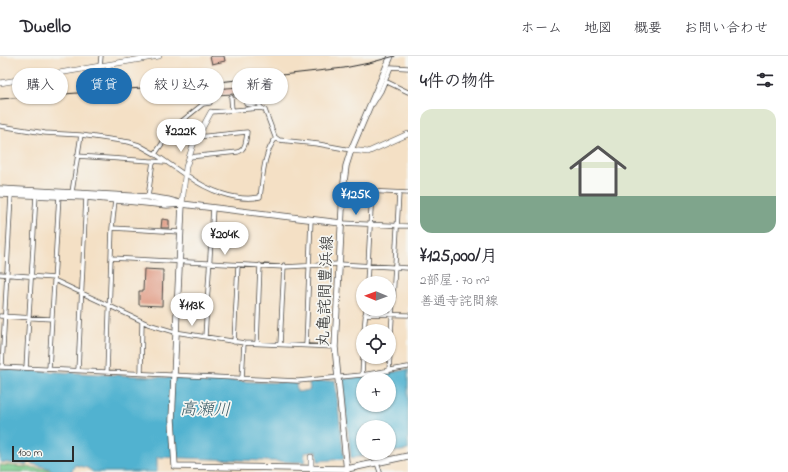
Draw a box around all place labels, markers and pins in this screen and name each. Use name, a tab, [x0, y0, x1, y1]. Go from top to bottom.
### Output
pin: ¥222K	[153, 119, 209, 153]
pin: ¥125K	[328, 182, 384, 216]
pin: ¥204K	[197, 222, 253, 256]
pin: ¥113K	[164, 293, 220, 327]

